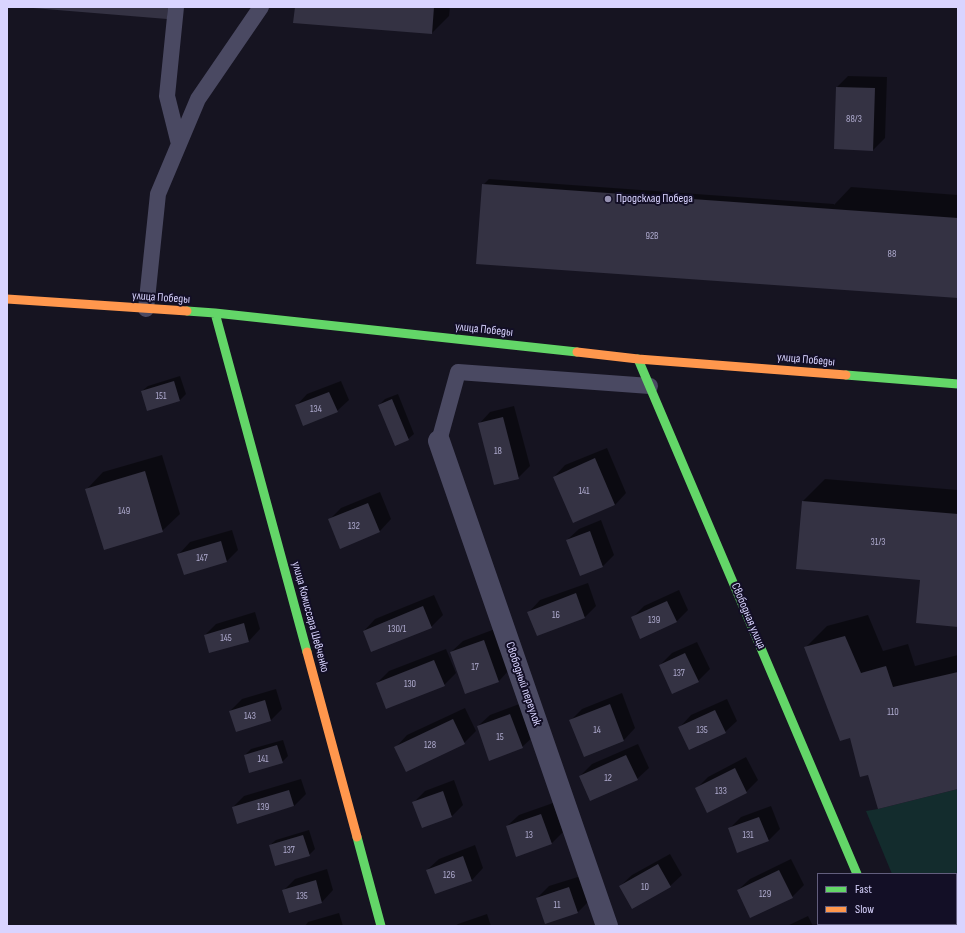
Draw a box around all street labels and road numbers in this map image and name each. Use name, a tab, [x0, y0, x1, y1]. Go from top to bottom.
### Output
street label: улица Победы	[132, 289, 190, 307]
street label: улица Победы	[454, 320, 514, 340]
street label: улица Победы	[776, 350, 836, 370]
street label: улица Комиссара Шевченко	[288, 560, 332, 674]
street label: Свободная улица	[728, 581, 768, 651]
street label: Свободный переулок	[502, 640, 544, 728]

